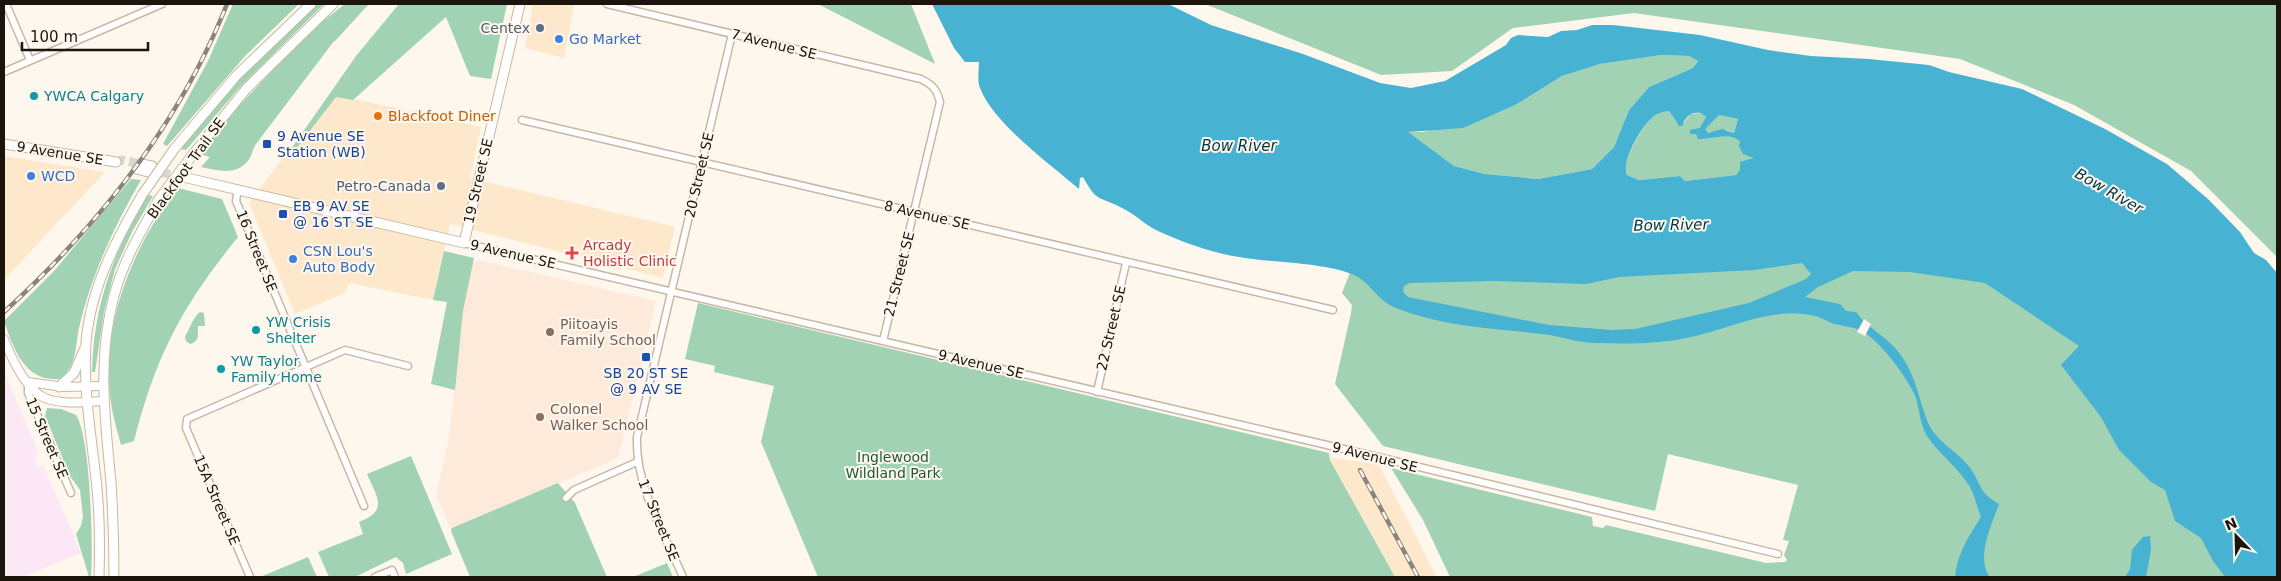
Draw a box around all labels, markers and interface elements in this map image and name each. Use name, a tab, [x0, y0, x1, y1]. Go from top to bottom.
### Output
scale bar	[22, 20, 149, 52]
place label: Centex	[481, 20, 530, 36]
marker: Centex	[534, 22, 546, 34]
street label: 7 Avenue SE	[730, 26, 818, 62]
text: 100 m	[30, 28, 78, 46]
place label: Go Market	[569, 31, 642, 47]
marker: Go Market	[553, 33, 565, 45]
place label: YWCA Calgary	[43, 88, 144, 104]
marker: YWCA Calgary	[28, 90, 40, 102]
place label: Blackfoot Diner	[388, 108, 496, 124]
marker: Blackfoot Diner	[372, 110, 384, 122]
street label: Blackfoot Trail SE	[144, 114, 228, 222]
place label: 9 Avenue SE Station (WB)	[277, 128, 366, 160]
street label: 20 Street SE	[681, 131, 717, 219]
street label: 19 Street SE	[460, 137, 496, 225]
water label: Bow River	[1201, 137, 1278, 155]
street label: 9 Avenue SE	[16, 138, 104, 168]
marker: 9 Avenue SE Station (WB)	[261, 138, 273, 150]
water label: Bow River	[2072, 164, 2147, 218]
place label: WCD	[41, 168, 75, 184]
marker: WCD	[25, 170, 37, 182]
place label: Petro-Canada	[336, 178, 431, 194]
marker: Petro-Canada	[435, 180, 447, 192]
street label: 8 Avenue SE	[883, 197, 971, 233]
place label: EB 9 AV SE @ 16 ST SE	[293, 198, 373, 230]
street label: 16 Street SE	[233, 208, 281, 294]
marker: EB 9 AV SE @ 16 ST SE	[277, 208, 289, 220]
water label: Bow River	[1633, 215, 1710, 235]
street label: 21 Street SE	[881, 230, 917, 318]
street label: 9 Avenue SE	[469, 236, 557, 272]
place label: Arcady Holistic Clinic	[583, 237, 677, 269]
place label: CSN Lou's Auto Body	[303, 243, 375, 275]
marker: Arcady Holistic Clinic	[565, 246, 579, 260]
marker: CSN Lou's Auto Body	[287, 253, 299, 265]
street label: 22 Street SE	[1093, 284, 1129, 372]
place label: YW Crisis Shelter	[265, 314, 331, 346]
place label: Piitoayis Family School	[560, 316, 656, 348]
marker: YW Crisis Shelter	[250, 324, 262, 336]
marker: Piitoayis Family School	[544, 326, 556, 338]
street label: 9 Avenue SE	[937, 346, 1025, 382]
marker: SB 20 ST SE @ 9 AV SE	[640, 351, 652, 363]
place label: YW Taylor Family Home	[230, 353, 322, 385]
marker: YW Taylor Family Home	[215, 363, 227, 375]
place label: SB 20 ST SE @ 9 AV SE	[604, 365, 688, 397]
street label: 15 Street SE	[23, 395, 71, 481]
place label: Colonel Walker School	[550, 401, 648, 433]
marker: Colonel Walker School	[534, 411, 546, 423]
street label: 9 Avenue SE	[1331, 439, 1419, 475]
park label: Inglewood Wildland Park	[845, 449, 941, 481]
street label: 15A Street SE	[191, 452, 243, 548]
street label: 17 Street SE	[635, 477, 683, 563]
north arrow	[2211, 511, 2261, 561]
text: N	[2222, 514, 2239, 534]

